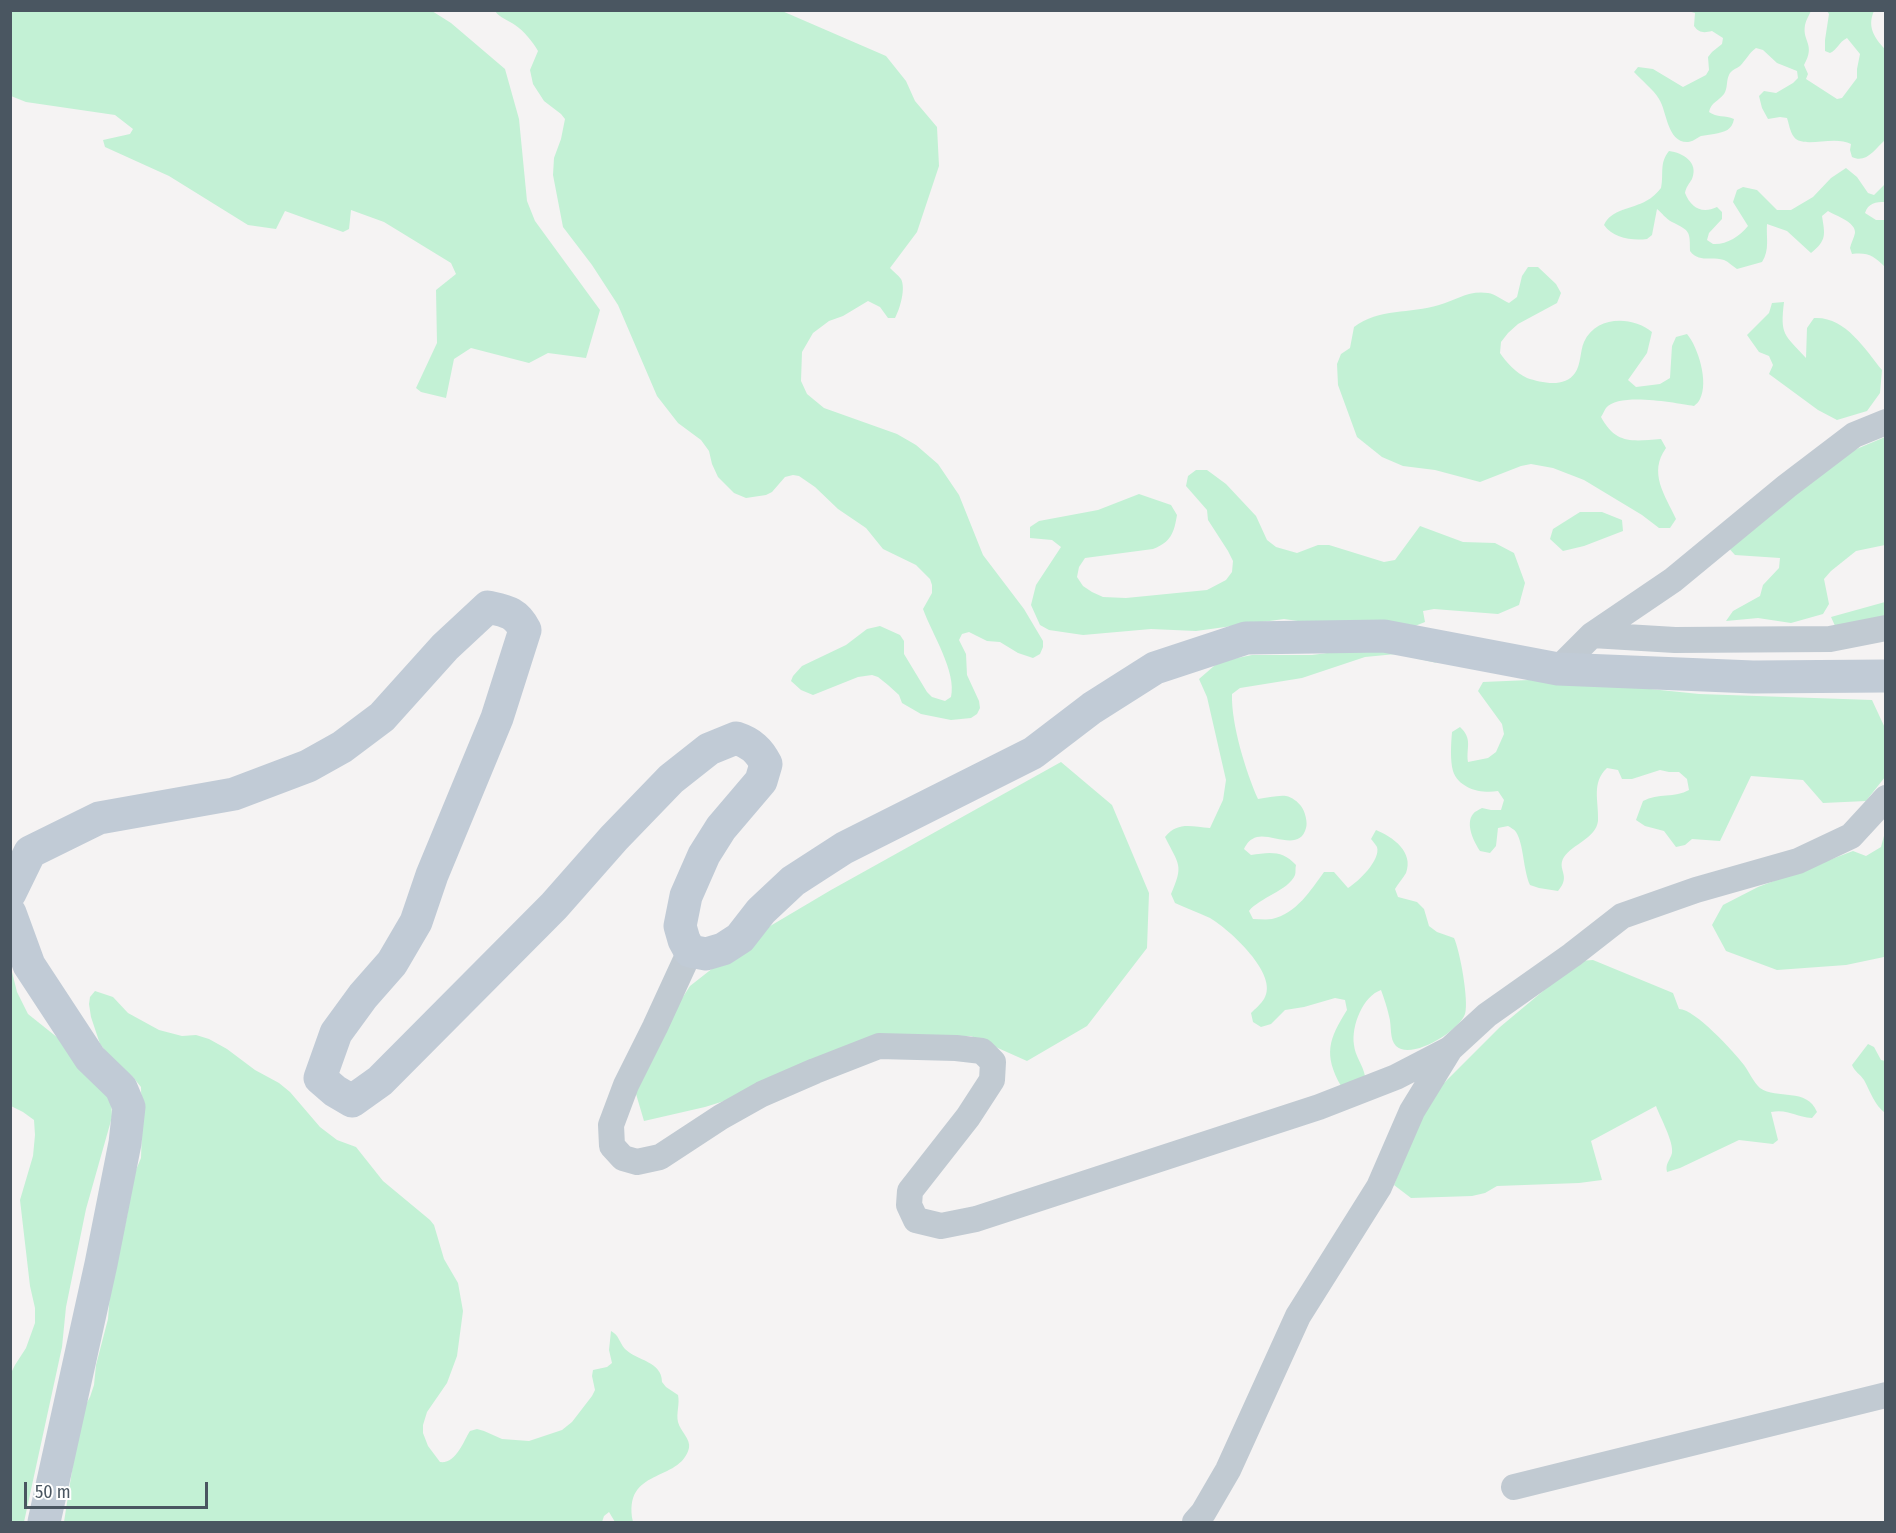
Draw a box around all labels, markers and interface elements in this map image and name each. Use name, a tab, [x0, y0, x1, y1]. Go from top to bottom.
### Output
scale bar	[27, 1470, 212, 1508]
text: 50 m	[35, 1481, 71, 1503]

